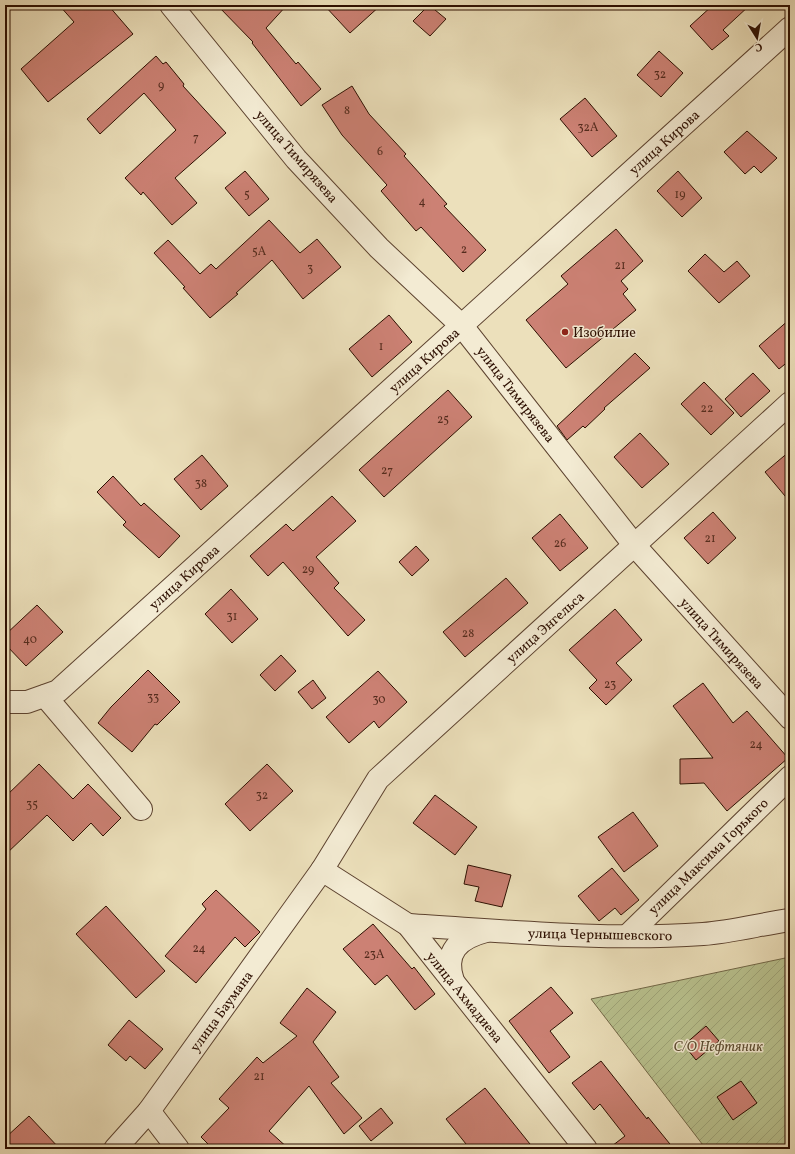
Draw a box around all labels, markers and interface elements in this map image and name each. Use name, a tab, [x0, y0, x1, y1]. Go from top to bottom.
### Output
north arrow	[737, 18, 777, 58]
text: С	[754, 38, 764, 54]
house number: 32	[654, 67, 666, 83]
house number: 9	[158, 78, 164, 94]
house number: 8	[344, 103, 350, 119]
street label: улица Тимирязева	[250, 106, 342, 208]
street label: улица Кирова	[625, 106, 705, 180]
house number: 32А	[577, 120, 599, 136]
house number: 7	[193, 130, 199, 146]
house number: 6	[377, 144, 383, 160]
house number: 5	[244, 187, 250, 203]
house number: 19	[675, 187, 685, 203]
house number: 4	[418, 194, 426, 210]
house number: 2	[461, 242, 467, 258]
house number: 5А	[252, 244, 267, 260]
house number: 21	[614, 258, 626, 274]
house number: 3	[307, 261, 313, 277]
street label: улица Кирова	[385, 324, 465, 398]
place label: Изобилие	[573, 324, 636, 343]
marker: Изобилие	[560, 327, 570, 337]
house number: 1	[379, 339, 383, 355]
street label: улица Тимирязева	[471, 343, 559, 447]
house number: 22	[701, 401, 713, 417]
house number: 25	[437, 412, 449, 428]
house number: 27	[381, 463, 393, 479]
house number: 38	[195, 476, 207, 492]
house number: 21	[704, 531, 716, 547]
house number: 26	[554, 536, 566, 552]
street label: улица Кирова	[145, 541, 225, 615]
house number: 29	[302, 562, 314, 578]
street label: улица Энгельса	[503, 588, 589, 668]
street label: улица Тимирязева	[674, 594, 767, 694]
house number: 31	[227, 609, 237, 625]
house number: 28	[462, 626, 474, 642]
house number: 40	[23, 632, 37, 648]
house number: 23	[604, 677, 616, 693]
house number: 33	[147, 690, 159, 706]
house number: 30	[372, 692, 386, 708]
house number: 24	[749, 737, 763, 753]
house number: 32	[256, 788, 268, 804]
street label: улица Максима Горького	[645, 795, 773, 920]
house number: 35	[26, 797, 38, 813]
street label: улица Чернышевского	[528, 925, 672, 946]
house number: 24	[192, 941, 206, 957]
house number: 23А	[364, 947, 385, 963]
street label: улица Ахмадиева	[421, 948, 507, 1048]
street label: улица Баумана	[186, 967, 258, 1056]
park label: С/О Нефтяник	[674, 1038, 763, 1057]
house number: 21	[253, 1069, 265, 1085]

